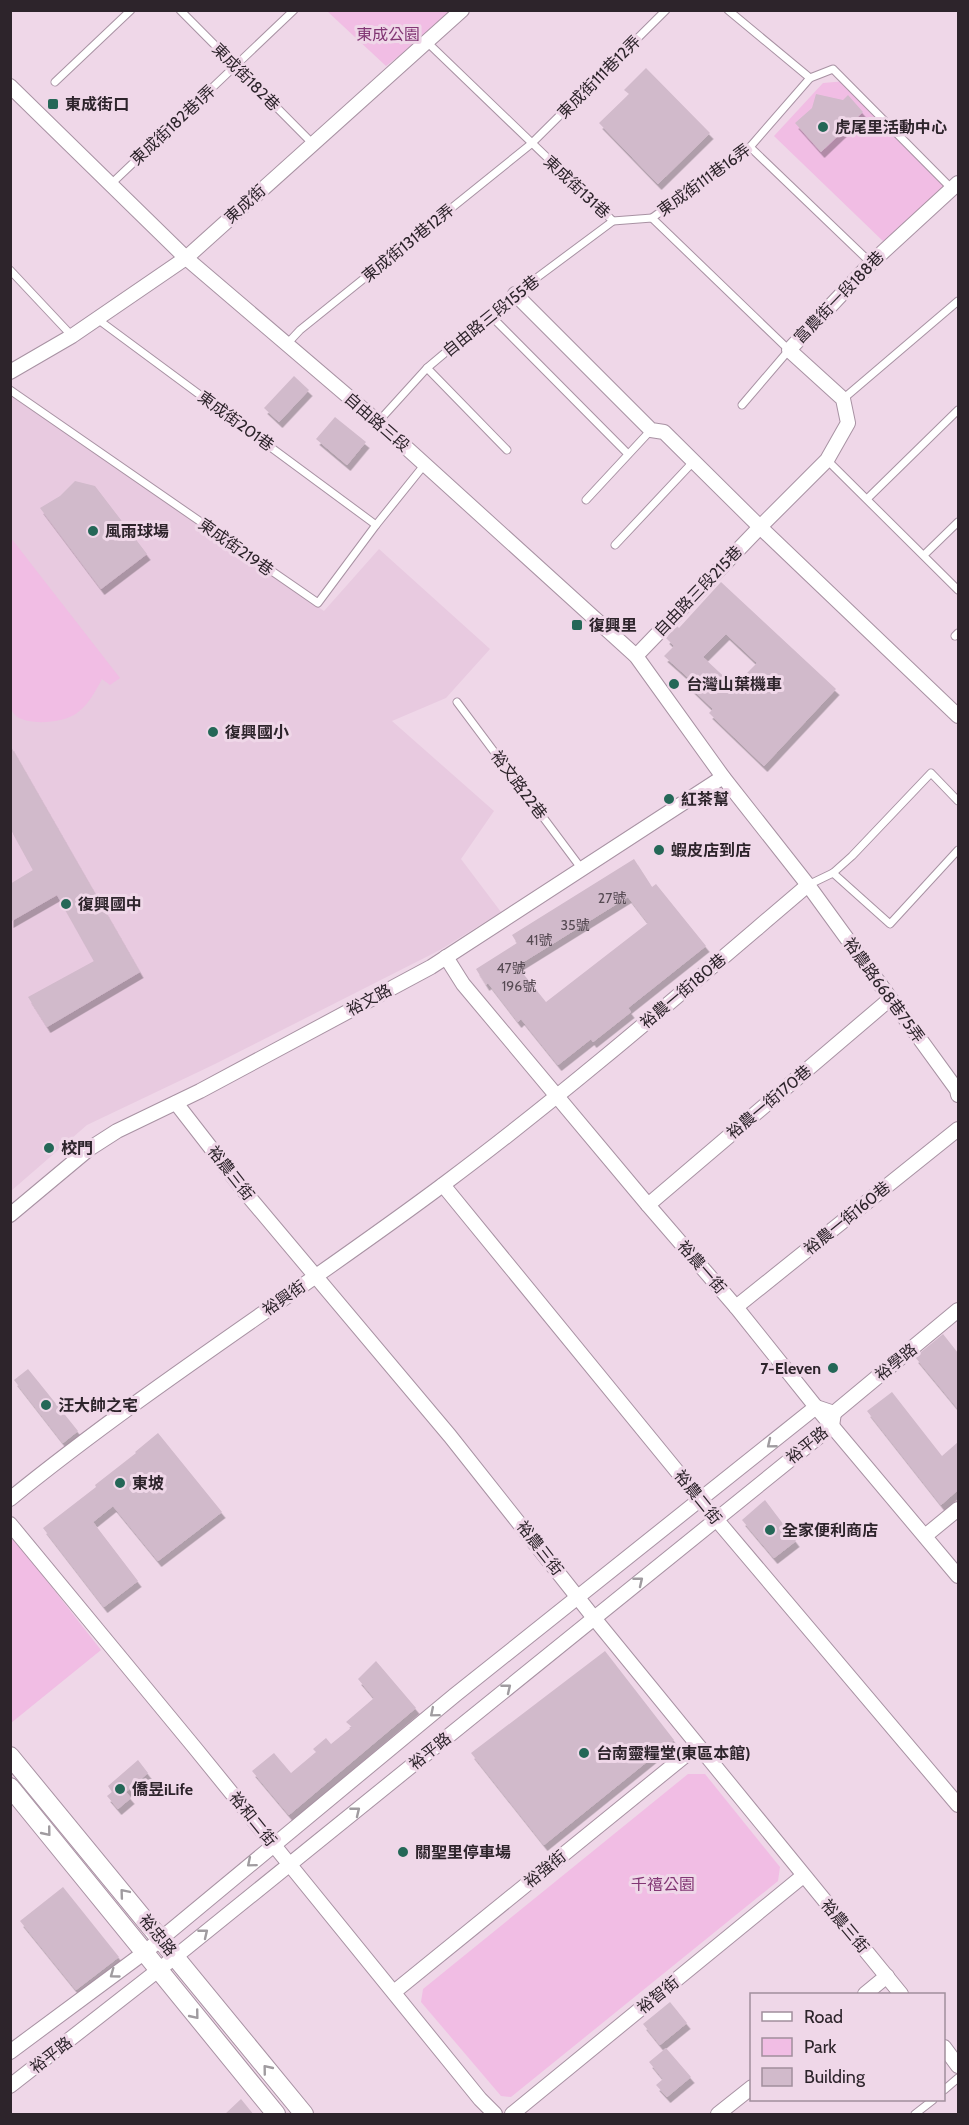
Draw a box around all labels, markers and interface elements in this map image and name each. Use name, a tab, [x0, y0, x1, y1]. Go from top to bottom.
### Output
park label: 東成公園	[356, 25, 420, 44]
street label: 東成街111巷12弄	[554, 32, 644, 122]
street label: 東成街182巷	[208, 39, 284, 115]
street label: 東成街182巷1弄	[127, 81, 219, 169]
place label: 東成街口	[65, 95, 129, 114]
marker: 東成街口	[46, 97, 60, 111]
place label: 虎尾里活動中心	[835, 118, 947, 137]
marker: 虎尾里活動中心	[816, 120, 830, 134]
street label: 東成街111巷16弄	[654, 140, 754, 220]
street label: 東成街131巷	[540, 152, 614, 222]
street label: 東成街	[221, 181, 269, 227]
street label: 東成街131巷12弄	[358, 200, 458, 286]
street label: 富農街一段188巷	[790, 247, 888, 347]
street label: 自由路三段155巷	[439, 271, 543, 361]
street label: 東成街201巷	[195, 387, 277, 455]
street label: 自由路三段	[341, 389, 413, 455]
street label: 東成街219巷	[195, 514, 277, 580]
place label: 風雨球場	[105, 522, 169, 541]
marker: 風雨球場	[86, 524, 100, 538]
street label: 自由路三段215巷	[650, 542, 746, 640]
place label: 復興里	[589, 616, 637, 635]
marker: 復興里	[570, 618, 584, 632]
place label: 台灣山葉機車	[686, 675, 782, 694]
marker: 台灣山葉機車	[667, 677, 681, 691]
place label: 復興國小	[225, 723, 289, 742]
marker: 復興國小	[206, 725, 220, 739]
street label: 裕文路22巷	[487, 747, 551, 823]
place label: 紅茶幫	[681, 790, 729, 809]
marker: 紅茶幫	[662, 792, 676, 806]
place label: 蝦皮店到店	[671, 841, 751, 860]
marker: 蝦皮店到店	[652, 843, 666, 857]
house number: 27號	[598, 889, 626, 907]
place label: 復興國中	[78, 895, 142, 914]
marker: 復興國中	[59, 897, 73, 911]
house number: 35號	[560, 916, 590, 934]
house number: 41號	[526, 931, 552, 949]
street label: 裕農路668巷75弄	[840, 934, 928, 1046]
street label: 裕農一街180巷	[636, 950, 730, 1032]
house number: 47號	[496, 959, 526, 977]
house number: 196號	[502, 977, 536, 995]
street label: 裕文路	[343, 980, 395, 1020]
street label: 裕農一街170巷	[723, 1061, 815, 1143]
place label: 校門	[61, 1139, 93, 1158]
marker: 校門	[42, 1141, 56, 1155]
street label: 裕農三街	[204, 1142, 258, 1204]
street label: 裕農一街160巷	[800, 1177, 894, 1259]
street label: 裕農一街	[674, 1237, 730, 1297]
street label: 裕興街	[259, 1276, 309, 1320]
street label: 裕學路	[871, 1340, 921, 1384]
place label: 7-Eleven	[760, 1359, 821, 1378]
marker: 7-Eleven	[826, 1361, 840, 1375]
place label: 汪大帥之宅	[58, 1396, 138, 1415]
marker: 汪大帥之宅	[39, 1398, 53, 1412]
street label: 裕平路	[782, 1423, 832, 1467]
one-way arrow	[766, 1436, 777, 1447]
street label: 裕農二街	[670, 1466, 726, 1528]
place label: 東坡	[132, 1474, 164, 1493]
marker: 東坡	[113, 1476, 127, 1490]
street label: 裕農三街	[513, 1517, 567, 1579]
place label: 全家便利商店	[782, 1521, 878, 1540]
marker: 全家便利商店	[763, 1523, 777, 1537]
one-way arrow	[633, 1578, 644, 1589]
one-way arrow	[501, 1684, 512, 1695]
one-way arrow	[430, 1705, 441, 1716]
street label: 裕平路	[405, 1729, 455, 1773]
place label: 台南靈糧堂(東區本館)	[596, 1744, 751, 1763]
marker: 台南靈糧堂(東區本館)	[577, 1746, 591, 1760]
place label: 僑昱iLife	[132, 1780, 193, 1799]
marker: 僑昱iLife	[113, 1782, 127, 1796]
street label: 裕和二街	[225, 1788, 281, 1850]
one-way arrow	[349, 1807, 360, 1818]
one-way arrow	[40, 1825, 51, 1836]
place label: 關聖里停車場	[415, 1843, 511, 1862]
marker: 關聖里停車場	[396, 1845, 410, 1859]
street label: 裕強街	[520, 1847, 570, 1891]
one-way arrow	[247, 1856, 258, 1867]
park label: 千禧公園	[631, 1875, 695, 1894]
one-way arrow	[120, 1889, 131, 1900]
street label: 裕農三街	[817, 1895, 873, 1957]
street label: 裕忠路	[136, 1910, 180, 1960]
one-way arrow	[197, 1930, 208, 1941]
one-way arrow	[110, 1967, 121, 1978]
street label: 裕智街	[633, 1973, 683, 2017]
legend	[750, 1993, 945, 2101]
text: Road	[804, 2006, 843, 2028]
one-way arrow	[188, 2008, 199, 2019]
street label: 裕平路	[26, 2033, 76, 2077]
text: Park	[804, 2036, 837, 2058]
one-way arrow	[264, 2065, 275, 2076]
text: Building	[804, 2066, 866, 2088]

